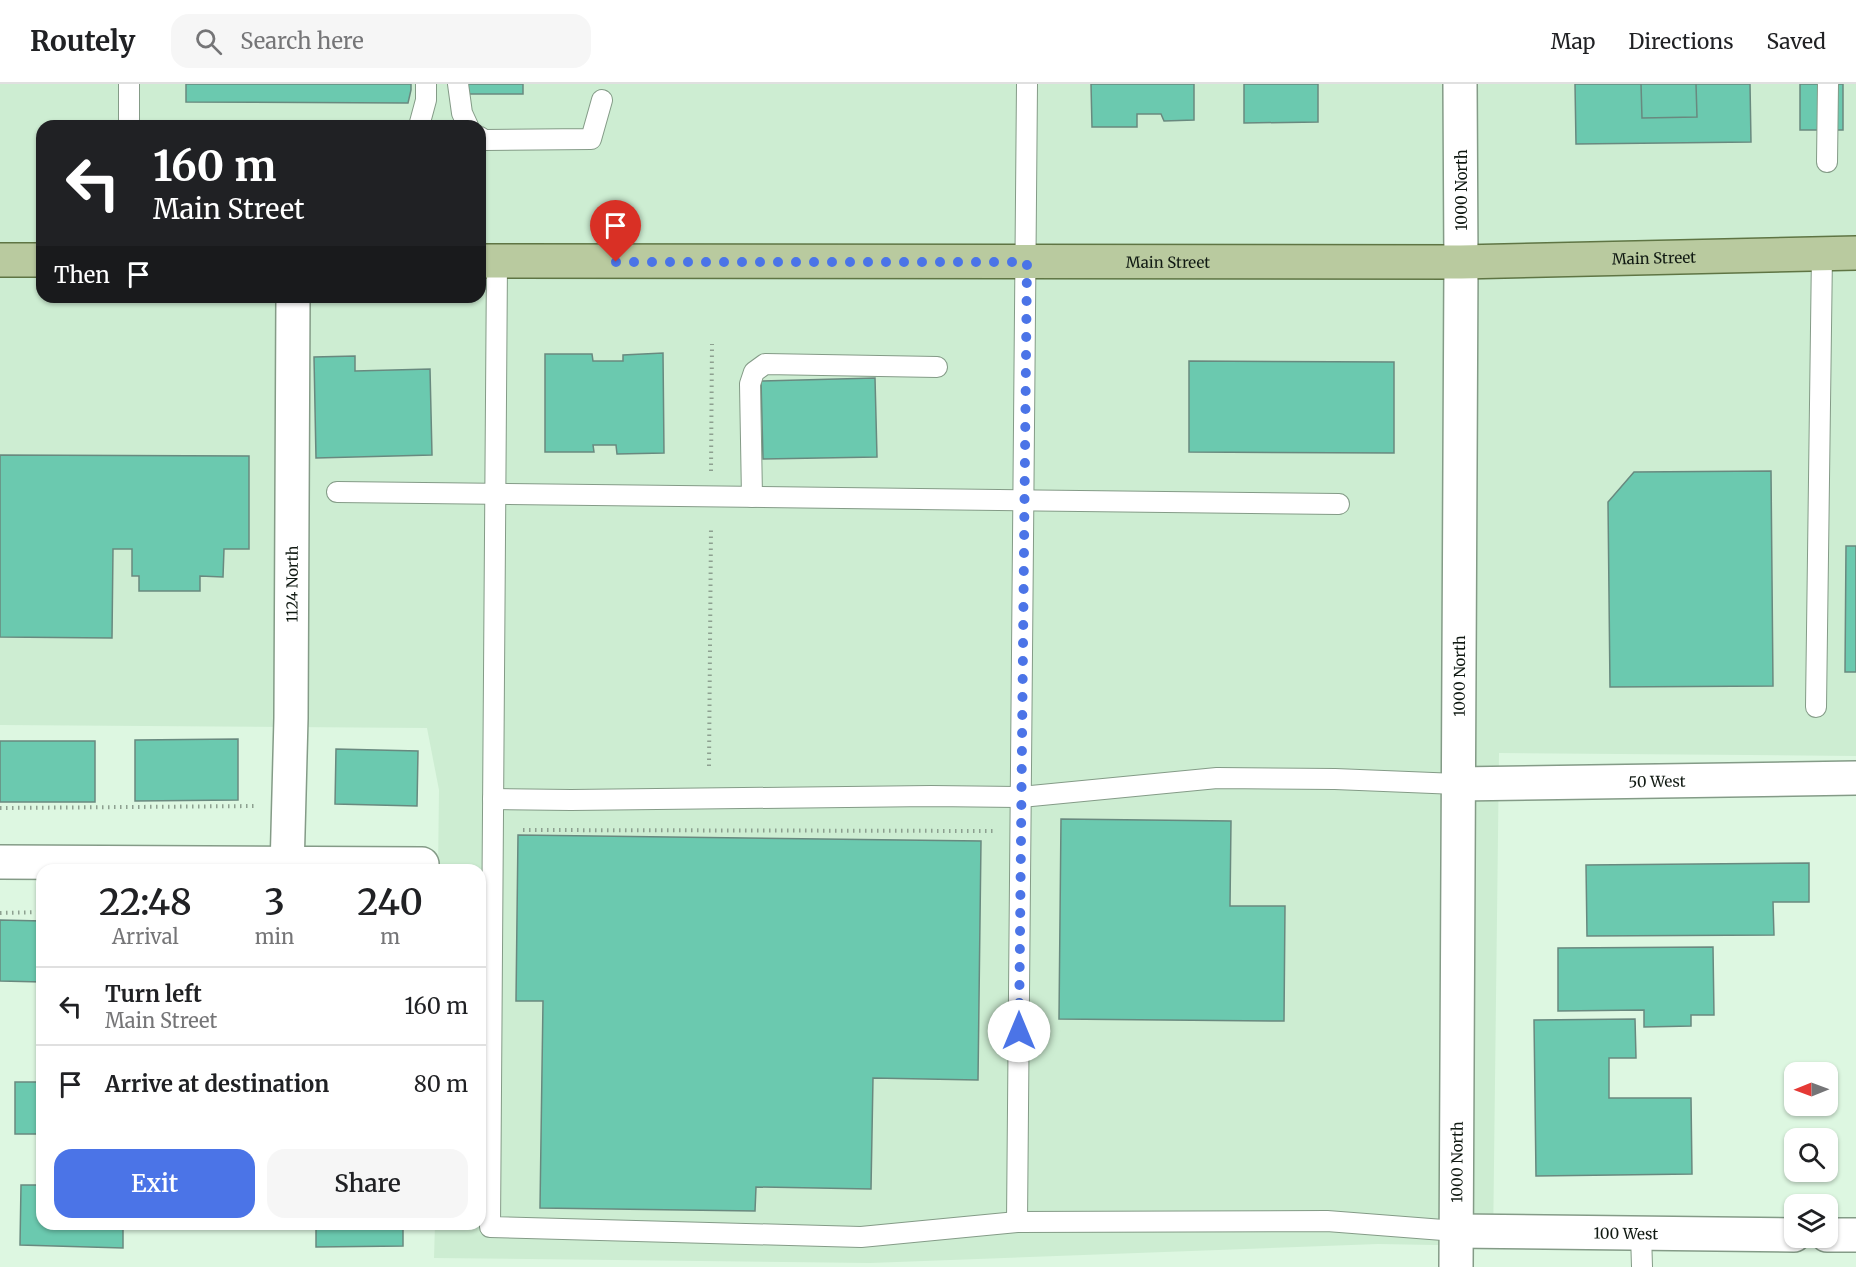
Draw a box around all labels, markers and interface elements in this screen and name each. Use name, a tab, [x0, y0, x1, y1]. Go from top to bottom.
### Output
search box	[171, 14, 591, 68]
text: Routely	[30, 23, 135, 59]
icon: search	[192, 25, 225, 58]
text: Search here	[240, 27, 364, 55]
text: Map	[1551, 28, 1595, 55]
text: Directions	[1628, 28, 1733, 55]
text: Saved	[1766, 28, 1826, 55]
text: 160 m	[153, 140, 277, 192]
icon: left	[54, 144, 132, 222]
street label: 1000 North	[1452, 149, 1471, 231]
text: Main Street	[153, 192, 305, 226]
pin	[590, 200, 641, 262]
icon: arrive	[599, 209, 632, 242]
street label: Main Street	[1612, 247, 1696, 268]
street label: Main Street	[1126, 252, 1210, 271]
icon: arrive	[122, 258, 155, 291]
text: Then	[54, 261, 110, 289]
street label: 1124 North	[282, 546, 301, 623]
street label: 1000 North	[1449, 635, 1469, 717]
street label: 50 West	[1628, 771, 1686, 791]
text: 22:48	[99, 880, 192, 925]
text: 3	[264, 880, 285, 925]
text: 240	[357, 880, 423, 925]
text: Arrival	[112, 924, 179, 949]
text: min	[255, 924, 294, 949]
text: m	[380, 924, 400, 949]
text: Turn left	[105, 980, 202, 1008]
icon: left	[54, 990, 87, 1023]
text: 160 m	[404, 992, 468, 1020]
position arrow	[987, 999, 1051, 1063]
text: Main Street	[105, 1008, 217, 1033]
north arrow	[1784, 1062, 1838, 1116]
map controls	[1784, 1062, 1838, 1248]
icon: arrive	[54, 1068, 87, 1101]
text: Arrive at destination	[105, 1070, 329, 1098]
text: 80 m	[414, 1070, 468, 1098]
street label: 1000 North	[1447, 1121, 1466, 1203]
button: search	[1784, 1128, 1838, 1182]
button: Exit	[54, 1149, 255, 1218]
button: Share	[267, 1149, 468, 1218]
button: layers	[1784, 1194, 1838, 1248]
street label: 100 West	[1594, 1223, 1659, 1243]

